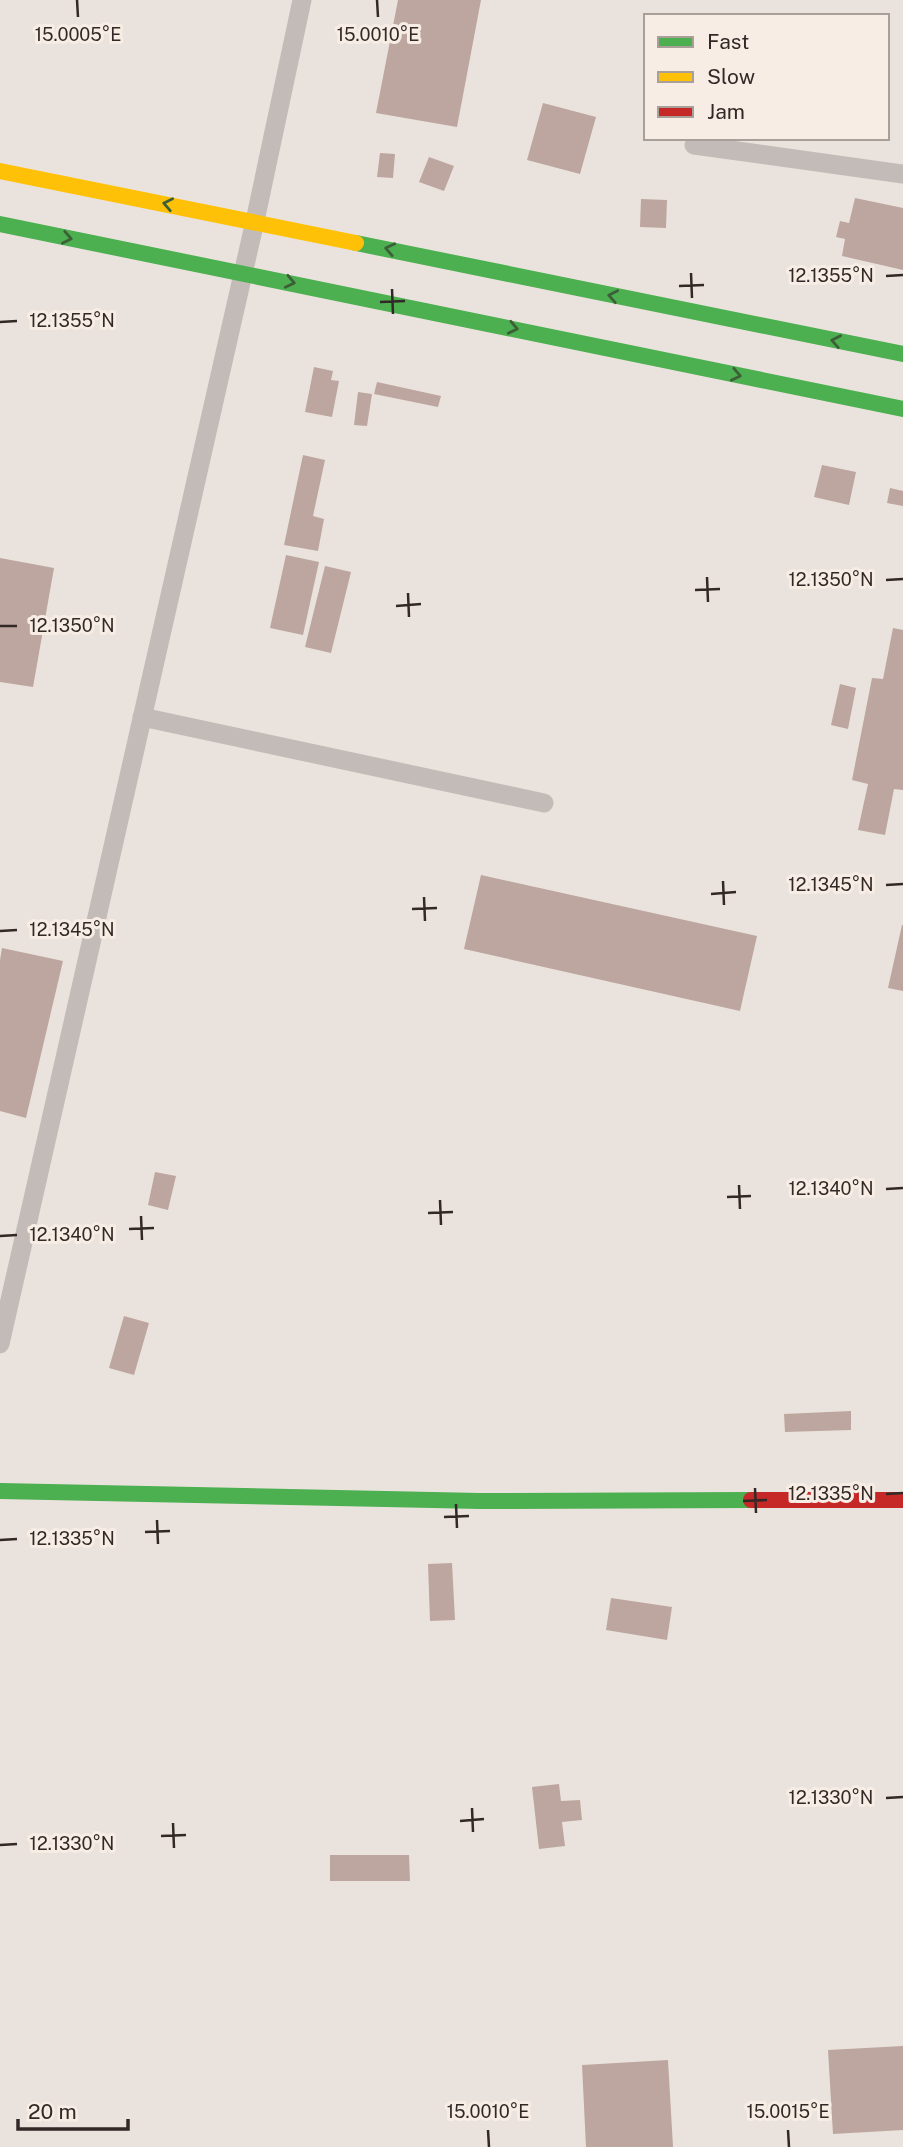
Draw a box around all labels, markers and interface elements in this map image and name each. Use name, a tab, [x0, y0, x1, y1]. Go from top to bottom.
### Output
legend	[644, 14, 889, 140]
text: 15.0005°E	[35, 24, 121, 45]
text: 15.0010°E	[337, 24, 419, 45]
text: Fast	[707, 29, 749, 54]
text: Slow	[707, 64, 755, 89]
text: Jam	[707, 99, 745, 124]
one-way arrow	[162, 197, 174, 212]
one-way arrow	[61, 229, 73, 244]
one-way arrow	[384, 243, 396, 258]
text: 12.1355°N	[788, 265, 874, 286]
one-way arrow	[284, 274, 296, 289]
one-way arrow	[607, 289, 619, 304]
text: 12.1355°N	[29, 310, 115, 331]
one-way arrow	[507, 320, 519, 335]
one-way arrow	[830, 334, 842, 349]
one-way arrow	[730, 366, 742, 381]
text: 12.1350°N	[788, 569, 874, 590]
text: 12.1350°N	[29, 615, 115, 636]
text: 12.1345°N	[788, 874, 874, 895]
text: 12.1345°N	[29, 919, 115, 940]
text: 12.1340°N	[789, 1178, 873, 1199]
text: 12.1340°N	[30, 1224, 114, 1245]
text: 12.1335°N	[788, 1483, 874, 1504]
text: 12.1335°N	[29, 1528, 115, 1549]
text: 12.1330°N	[789, 1787, 873, 1808]
text: 12.1330°N	[30, 1833, 114, 1854]
scale bar	[18, 2088, 128, 2132]
text: 20 m	[28, 2099, 77, 2124]
text: 15.0010°E	[447, 2101, 529, 2122]
text: 15.0015°E	[746, 2101, 830, 2122]

